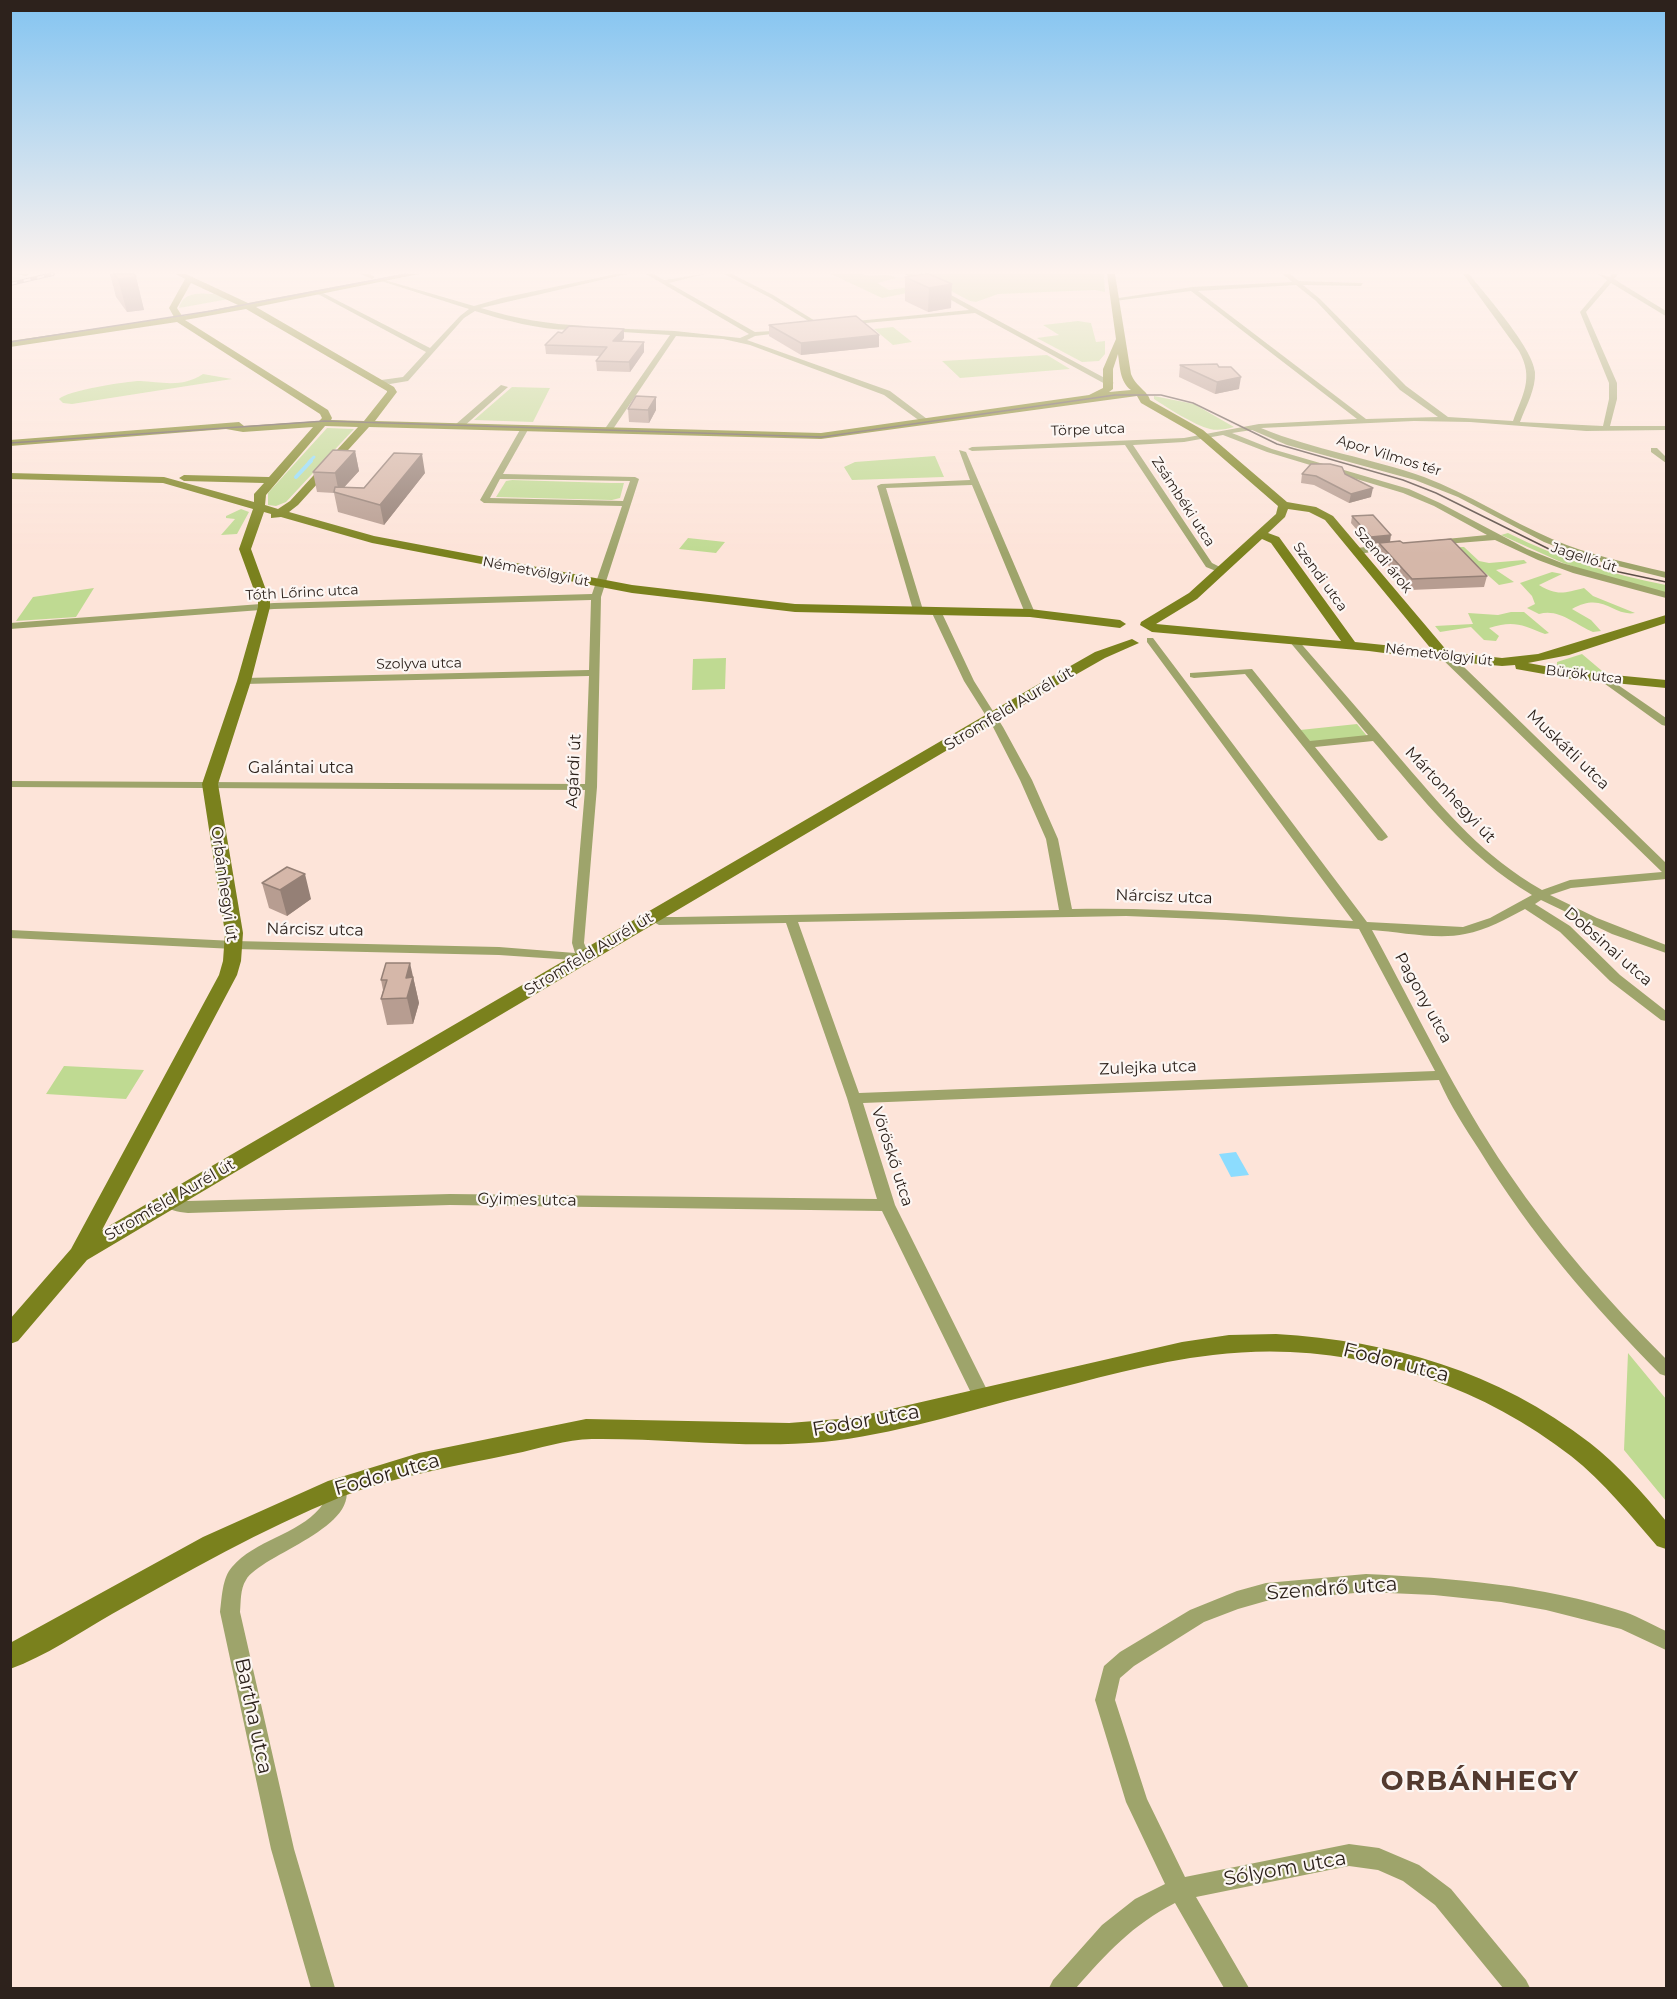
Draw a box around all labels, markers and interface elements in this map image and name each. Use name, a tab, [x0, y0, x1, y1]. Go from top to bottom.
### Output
street label: Törpe utca	[1051, 420, 1125, 440]
street label: Apor Vilmos tér	[1335, 432, 1443, 480]
street label: Zsámbéki utca	[1148, 454, 1218, 550]
street label: Szendi árok	[1350, 523, 1416, 597]
street label: Szendi utca	[1289, 539, 1351, 615]
street label: Jagelló út	[1549, 539, 1619, 577]
street label: Németvölgyi út	[481, 553, 591, 591]
street label: Tóth Lőrinc utca	[245, 582, 359, 604]
street label: Németvölgyi út	[1384, 640, 1494, 670]
street label: Szolyva utca	[376, 655, 462, 673]
street label: Bürök utca	[1545, 662, 1623, 688]
street label: Stromfeld Aurél út	[941, 663, 1077, 755]
street label: Muskátli utca	[1523, 706, 1613, 794]
street label: Agárdi út	[562, 733, 586, 809]
street label: Mártonhegyi út	[1401, 743, 1499, 847]
street label: Galántai utca	[248, 758, 354, 778]
street label: Orbánhegyi út	[206, 825, 242, 943]
street label: Nárcisz utca	[1115, 886, 1213, 908]
street label: Dobsinai utca	[1560, 904, 1656, 990]
street label: Stromfeld Aurél út	[521, 908, 657, 1000]
street label: Nárcisz utca	[266, 920, 364, 940]
street label: Pagony utca	[1390, 949, 1456, 1047]
street label: Zulejka utca	[1099, 1057, 1197, 1079]
street label: Vöröskő utca	[867, 1105, 917, 1209]
street label: Stromfeld Aurél út	[101, 1155, 239, 1245]
street label: Gyimes utca	[477, 1190, 577, 1210]
street label: Fodor utca	[1340, 1338, 1452, 1388]
street label: Fodor utca	[811, 1400, 921, 1442]
street label: Fodor utca	[332, 1449, 442, 1501]
street label: Szendrő utca	[1266, 1572, 1398, 1606]
street label: Bartha utca	[229, 1656, 277, 1776]
district label: ORBÁNHEGY	[1381, 1766, 1579, 1798]
street label: Sólyom utca	[1222, 1846, 1348, 1892]

